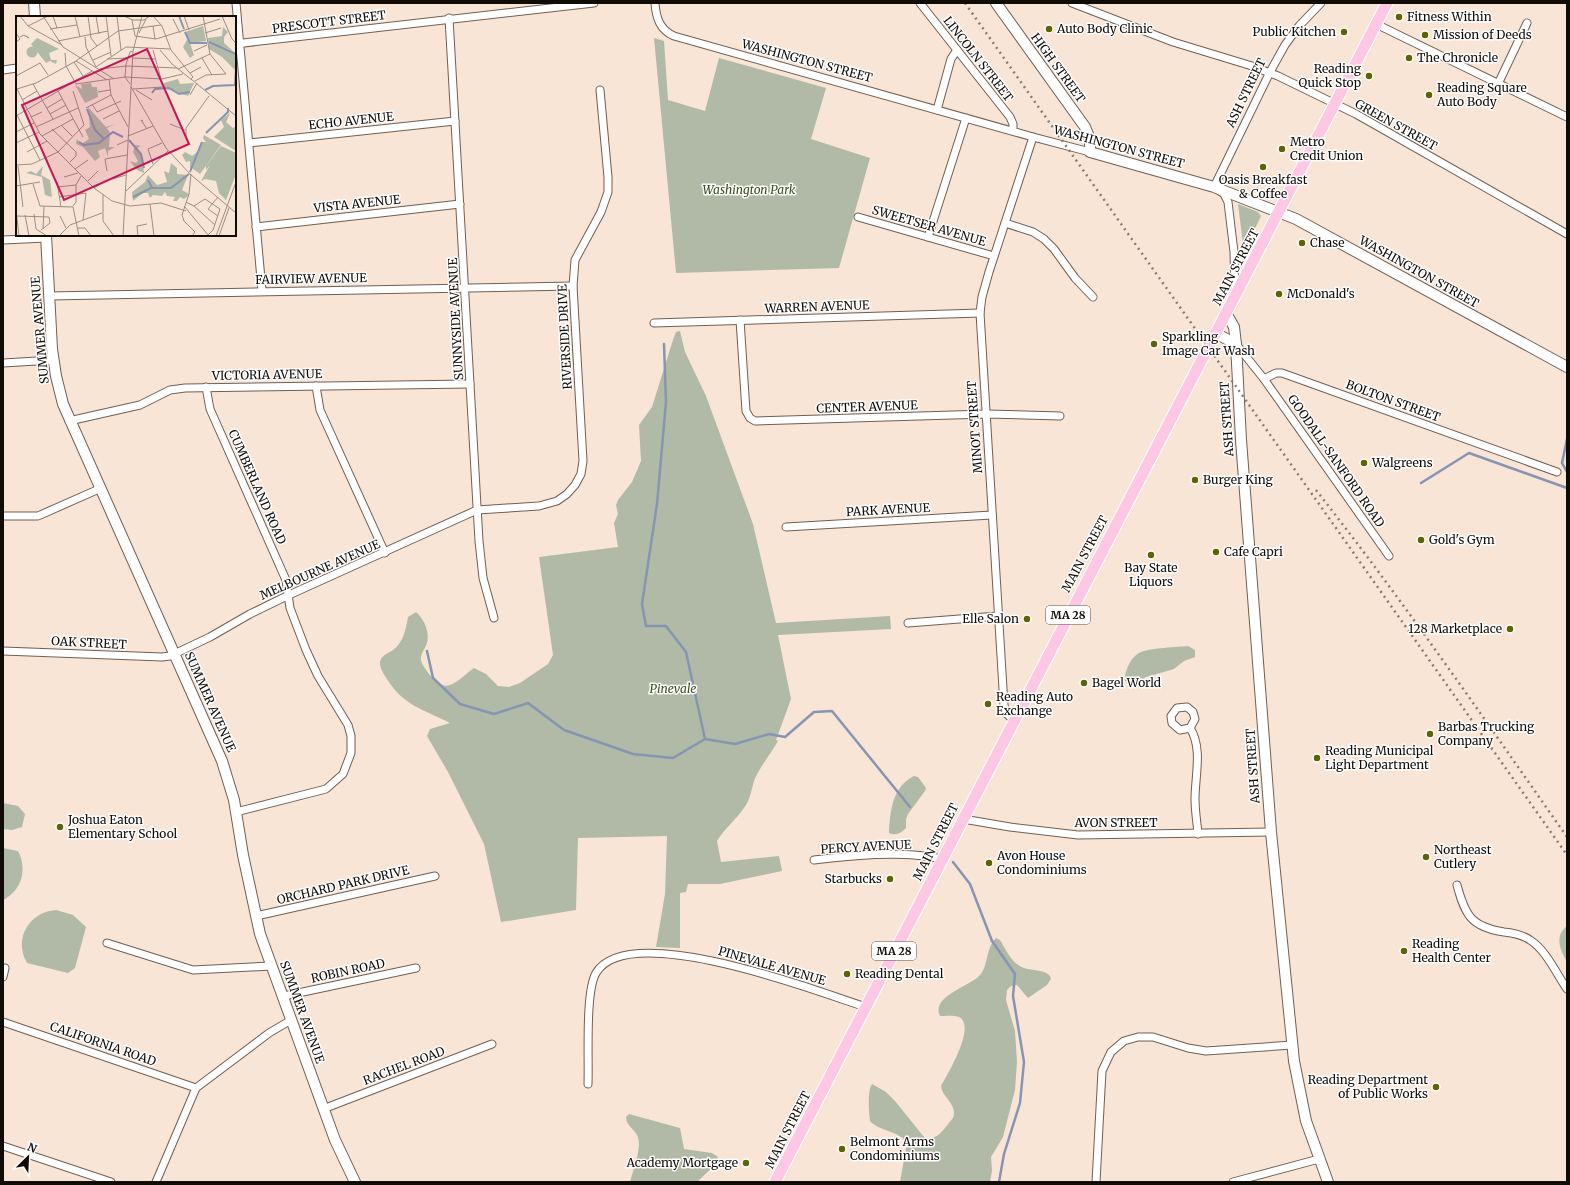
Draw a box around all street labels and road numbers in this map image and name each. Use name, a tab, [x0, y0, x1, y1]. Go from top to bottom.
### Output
street label: PRESCOTT STREET	[271, 7, 387, 36]
street label: LINCOLN STREET	[940, 13, 1017, 105]
street label: HIGH STREET	[1028, 30, 1089, 106]
street label: WASHINGTON STREET	[739, 36, 875, 85]
street label: ASH STREET	[1222, 55, 1269, 131]
street label: GREEN STREET	[1353, 96, 1441, 154]
street label: ECHO AVENUE	[308, 109, 395, 132]
street label: WASHINGTON STREET	[1051, 122, 1187, 171]
street label: VISTA AVENUE	[312, 191, 402, 216]
street label: SWEETSER AVENUE	[870, 202, 988, 249]
street label: MAIN STREET	[1209, 225, 1262, 308]
street label: WASHINGTON STREET	[1356, 232, 1482, 311]
street label: SUNNYSIDE AVENUE	[445, 257, 466, 381]
street label: FAIRVIEW AVENUE	[255, 270, 367, 287]
street label: SUMMER AVENUE	[27, 275, 52, 384]
street label: RIVERSIDE DRIVE	[554, 284, 575, 390]
street label: WARREN AVENUE	[763, 297, 870, 316]
street label: VICTORIA AVENUE	[211, 366, 323, 383]
street label: BOLTON STREET	[1344, 376, 1443, 425]
street label: MINOT STREET	[964, 380, 985, 474]
street label: ASH STREET	[1216, 380, 1237, 458]
street label: GOODALL-SANFORD ROAD	[1285, 392, 1388, 530]
street label: CENTER AVENUE	[816, 397, 918, 416]
street label: CUMBERLAND ROAD	[225, 427, 290, 546]
street label: PARK AVENUE	[846, 500, 931, 519]
street label: MAIN STREET	[1058, 512, 1111, 595]
street label: MELBOURNE AVENUE	[257, 536, 383, 603]
road number: MA 28	[1046, 606, 1090, 624]
street label: OAK STREET	[51, 633, 128, 652]
street label: SUMMER AVENUE	[182, 649, 239, 755]
street label: ASH STREET	[1242, 727, 1263, 805]
street label: MAIN STREET	[910, 800, 962, 883]
street label: AVON STREET	[1074, 815, 1158, 830]
street label: PERCY AVENUE	[820, 837, 912, 856]
street label: ORCHARD PARK DRIVE	[275, 862, 411, 907]
road number: MA 28	[872, 942, 916, 960]
street label: PINEVALE AVENUE	[717, 943, 828, 988]
street label: ROBIN ROAD	[310, 955, 386, 986]
street label: SUMMER AVENUE	[277, 959, 328, 1065]
street label: CALIFORNIA ROAD	[48, 1018, 158, 1069]
street label: RACHEL ROAD	[361, 1043, 447, 1088]
street label: MAIN STREET	[762, 1088, 814, 1171]

